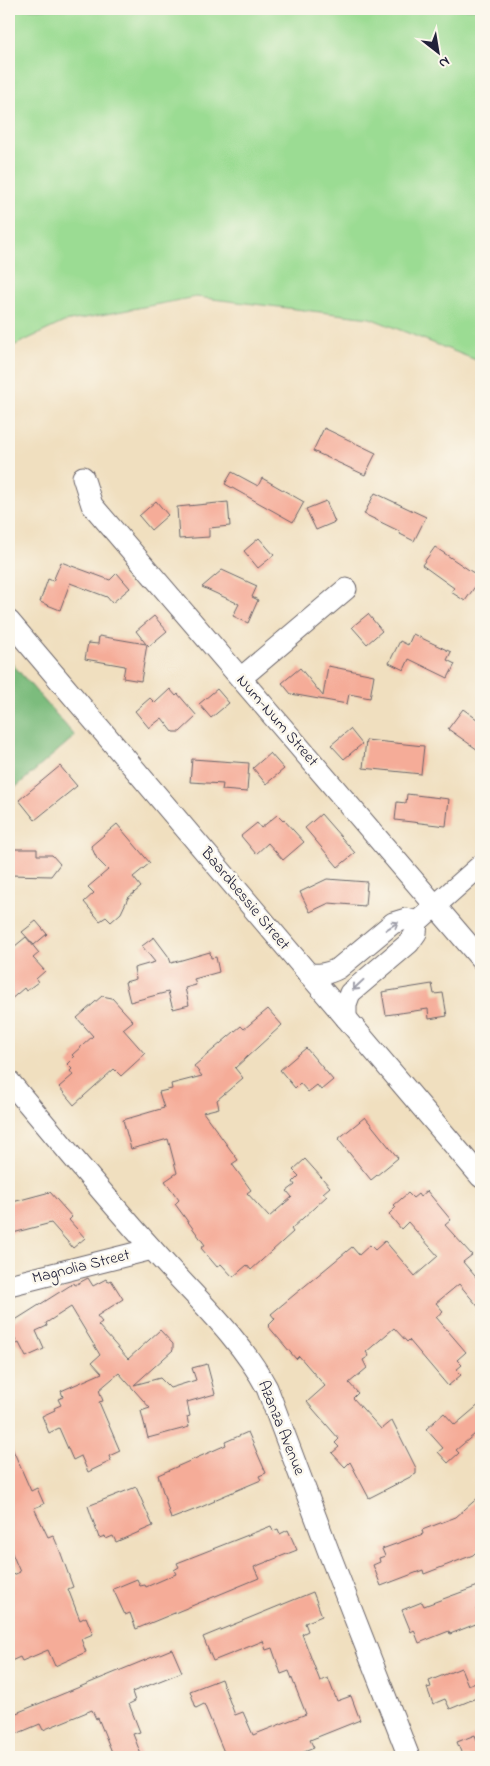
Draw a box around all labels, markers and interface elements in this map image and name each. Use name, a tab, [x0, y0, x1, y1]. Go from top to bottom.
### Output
north arrow	[412, 28, 462, 78]
text: N	[434, 50, 453, 73]
street label: Num-Num Street	[230, 670, 324, 773]
street label: Baardbessie Street	[194, 841, 296, 956]
one-way arrow	[385, 920, 399, 931]
one-way arrow	[352, 979, 364, 991]
street label: Magnolia Street	[30, 1243, 133, 1291]
street label: Azanza Avenue	[251, 1377, 311, 1480]

